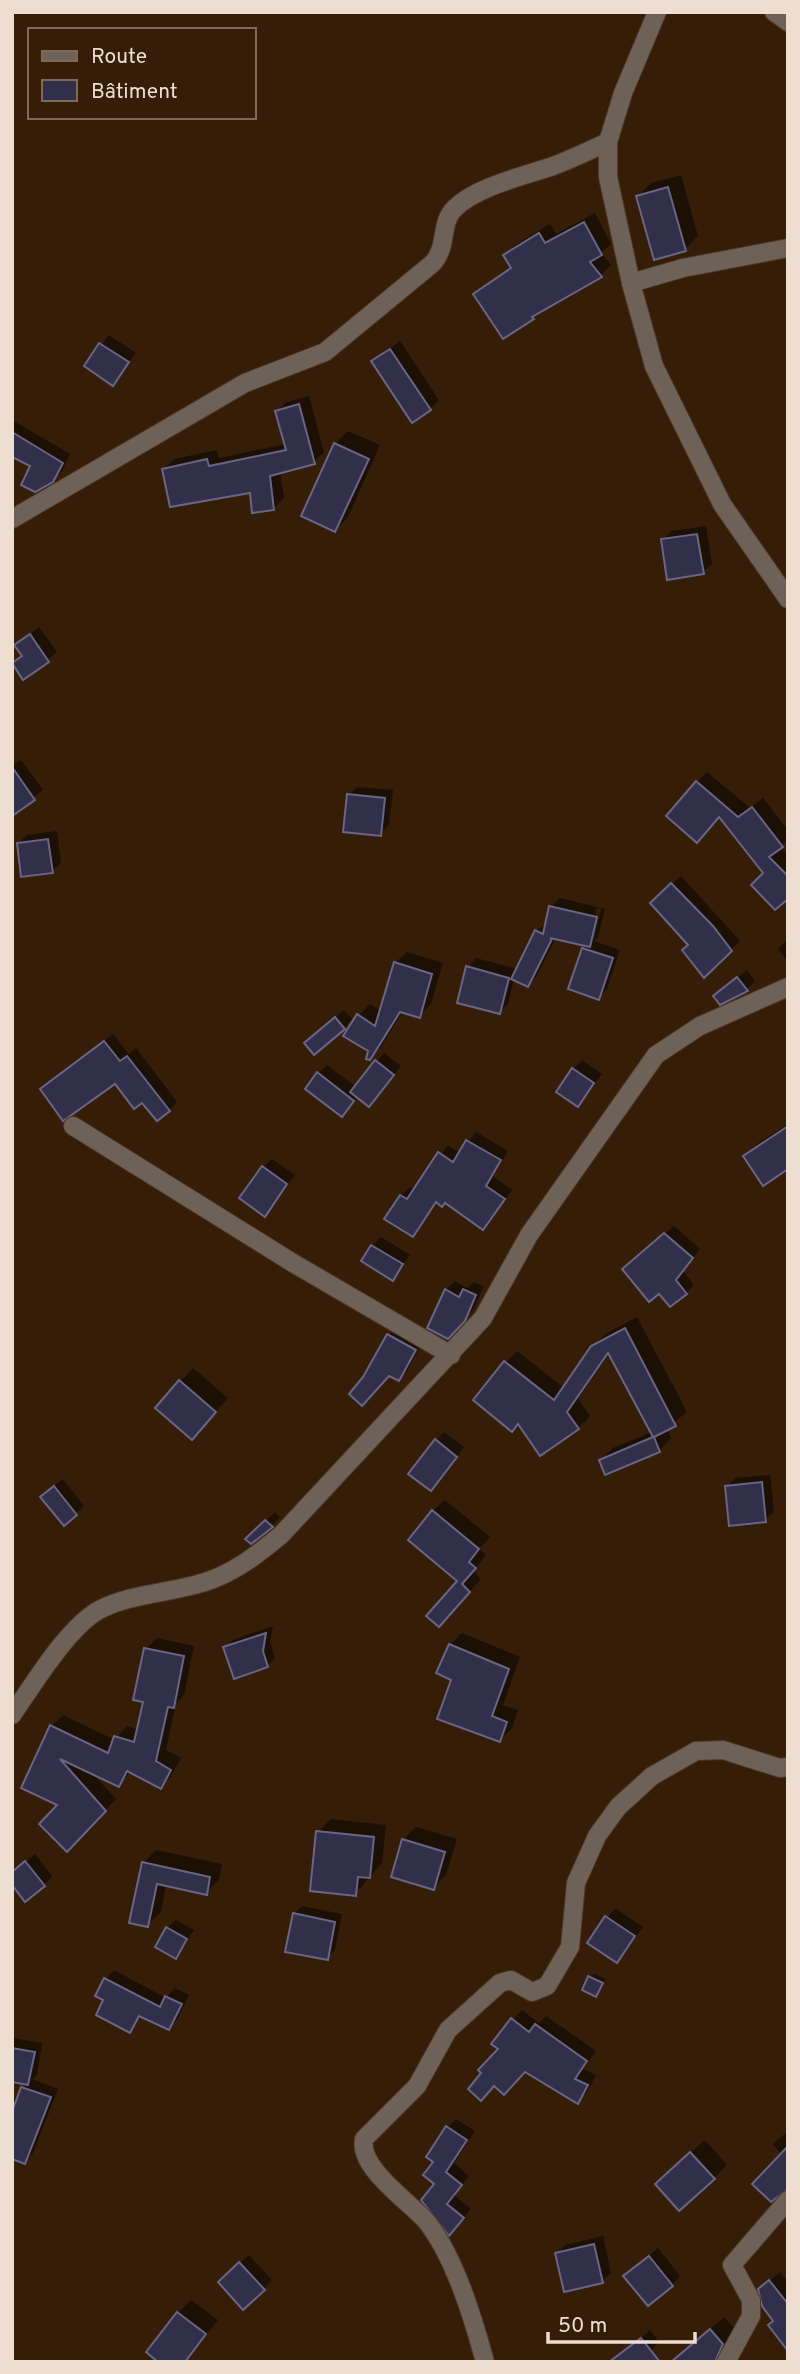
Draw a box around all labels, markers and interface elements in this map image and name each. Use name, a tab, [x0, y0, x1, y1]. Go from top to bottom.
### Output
legend	[28, 28, 256, 119]
text: Route	[91, 44, 147, 71]
text: Bâtiment	[91, 79, 178, 106]
scale bar	[548, 2300, 695, 2344]
text: 50 m	[558, 2313, 607, 2340]

